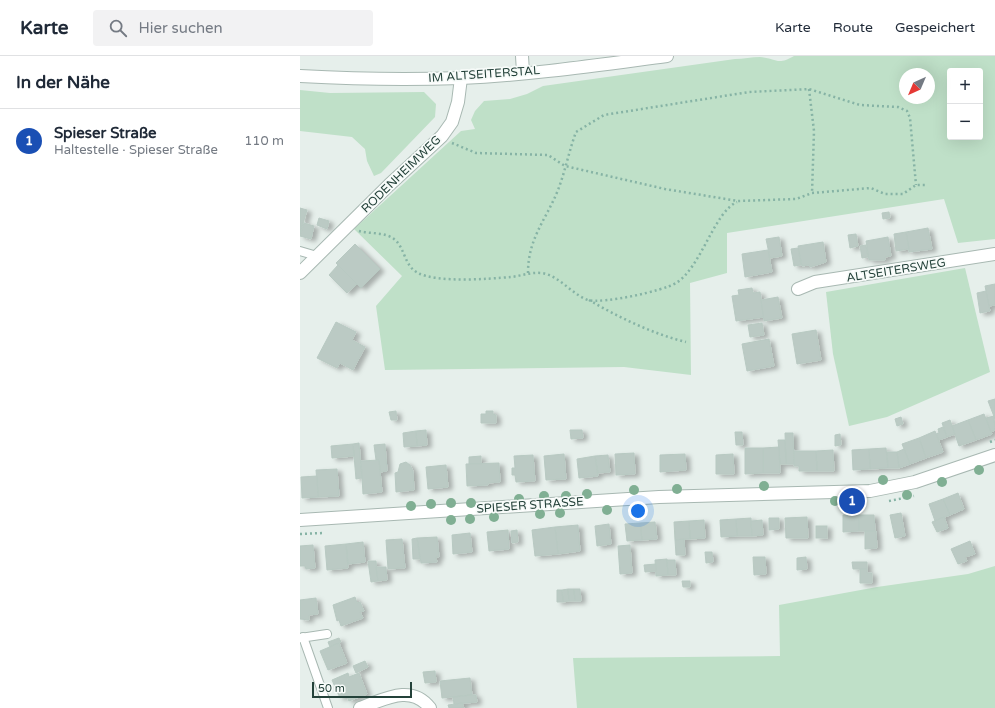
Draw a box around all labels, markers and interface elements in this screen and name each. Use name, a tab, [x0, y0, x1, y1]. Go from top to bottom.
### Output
search box	[93, 10, 373, 46]
text: Karte	[20, 17, 69, 39]
icon: search	[107, 17, 129, 39]
text: Hier suchen	[139, 19, 223, 37]
text: Karte	[775, 19, 811, 36]
text: Route	[833, 19, 873, 36]
text: Gespeichert	[895, 19, 975, 36]
street label: IM ALTSEITERSTAL	[428, 63, 540, 85]
north arrow	[899, 68, 935, 104]
map controls	[947, 68, 983, 140]
button: +	[947, 68, 983, 104]
text: In der Nähe	[16, 72, 110, 93]
button: −	[947, 104, 983, 140]
text: Spieser Straße	[54, 124, 157, 142]
street label: RODENHEIMWEG	[358, 132, 444, 216]
text: 1	[25, 133, 33, 149]
text: 110 m	[244, 133, 284, 149]
text: Haltestelle · Spieser Straße	[54, 142, 218, 158]
street label: ALTSEITERSWEG	[845, 255, 947, 285]
pin: 1	[839, 486, 865, 516]
street label: SPIESER STRASSE	[476, 494, 584, 516]
your location	[628, 501, 648, 521]
scale bar	[312, 680, 412, 699]
text: 50 m	[318, 682, 345, 695]

